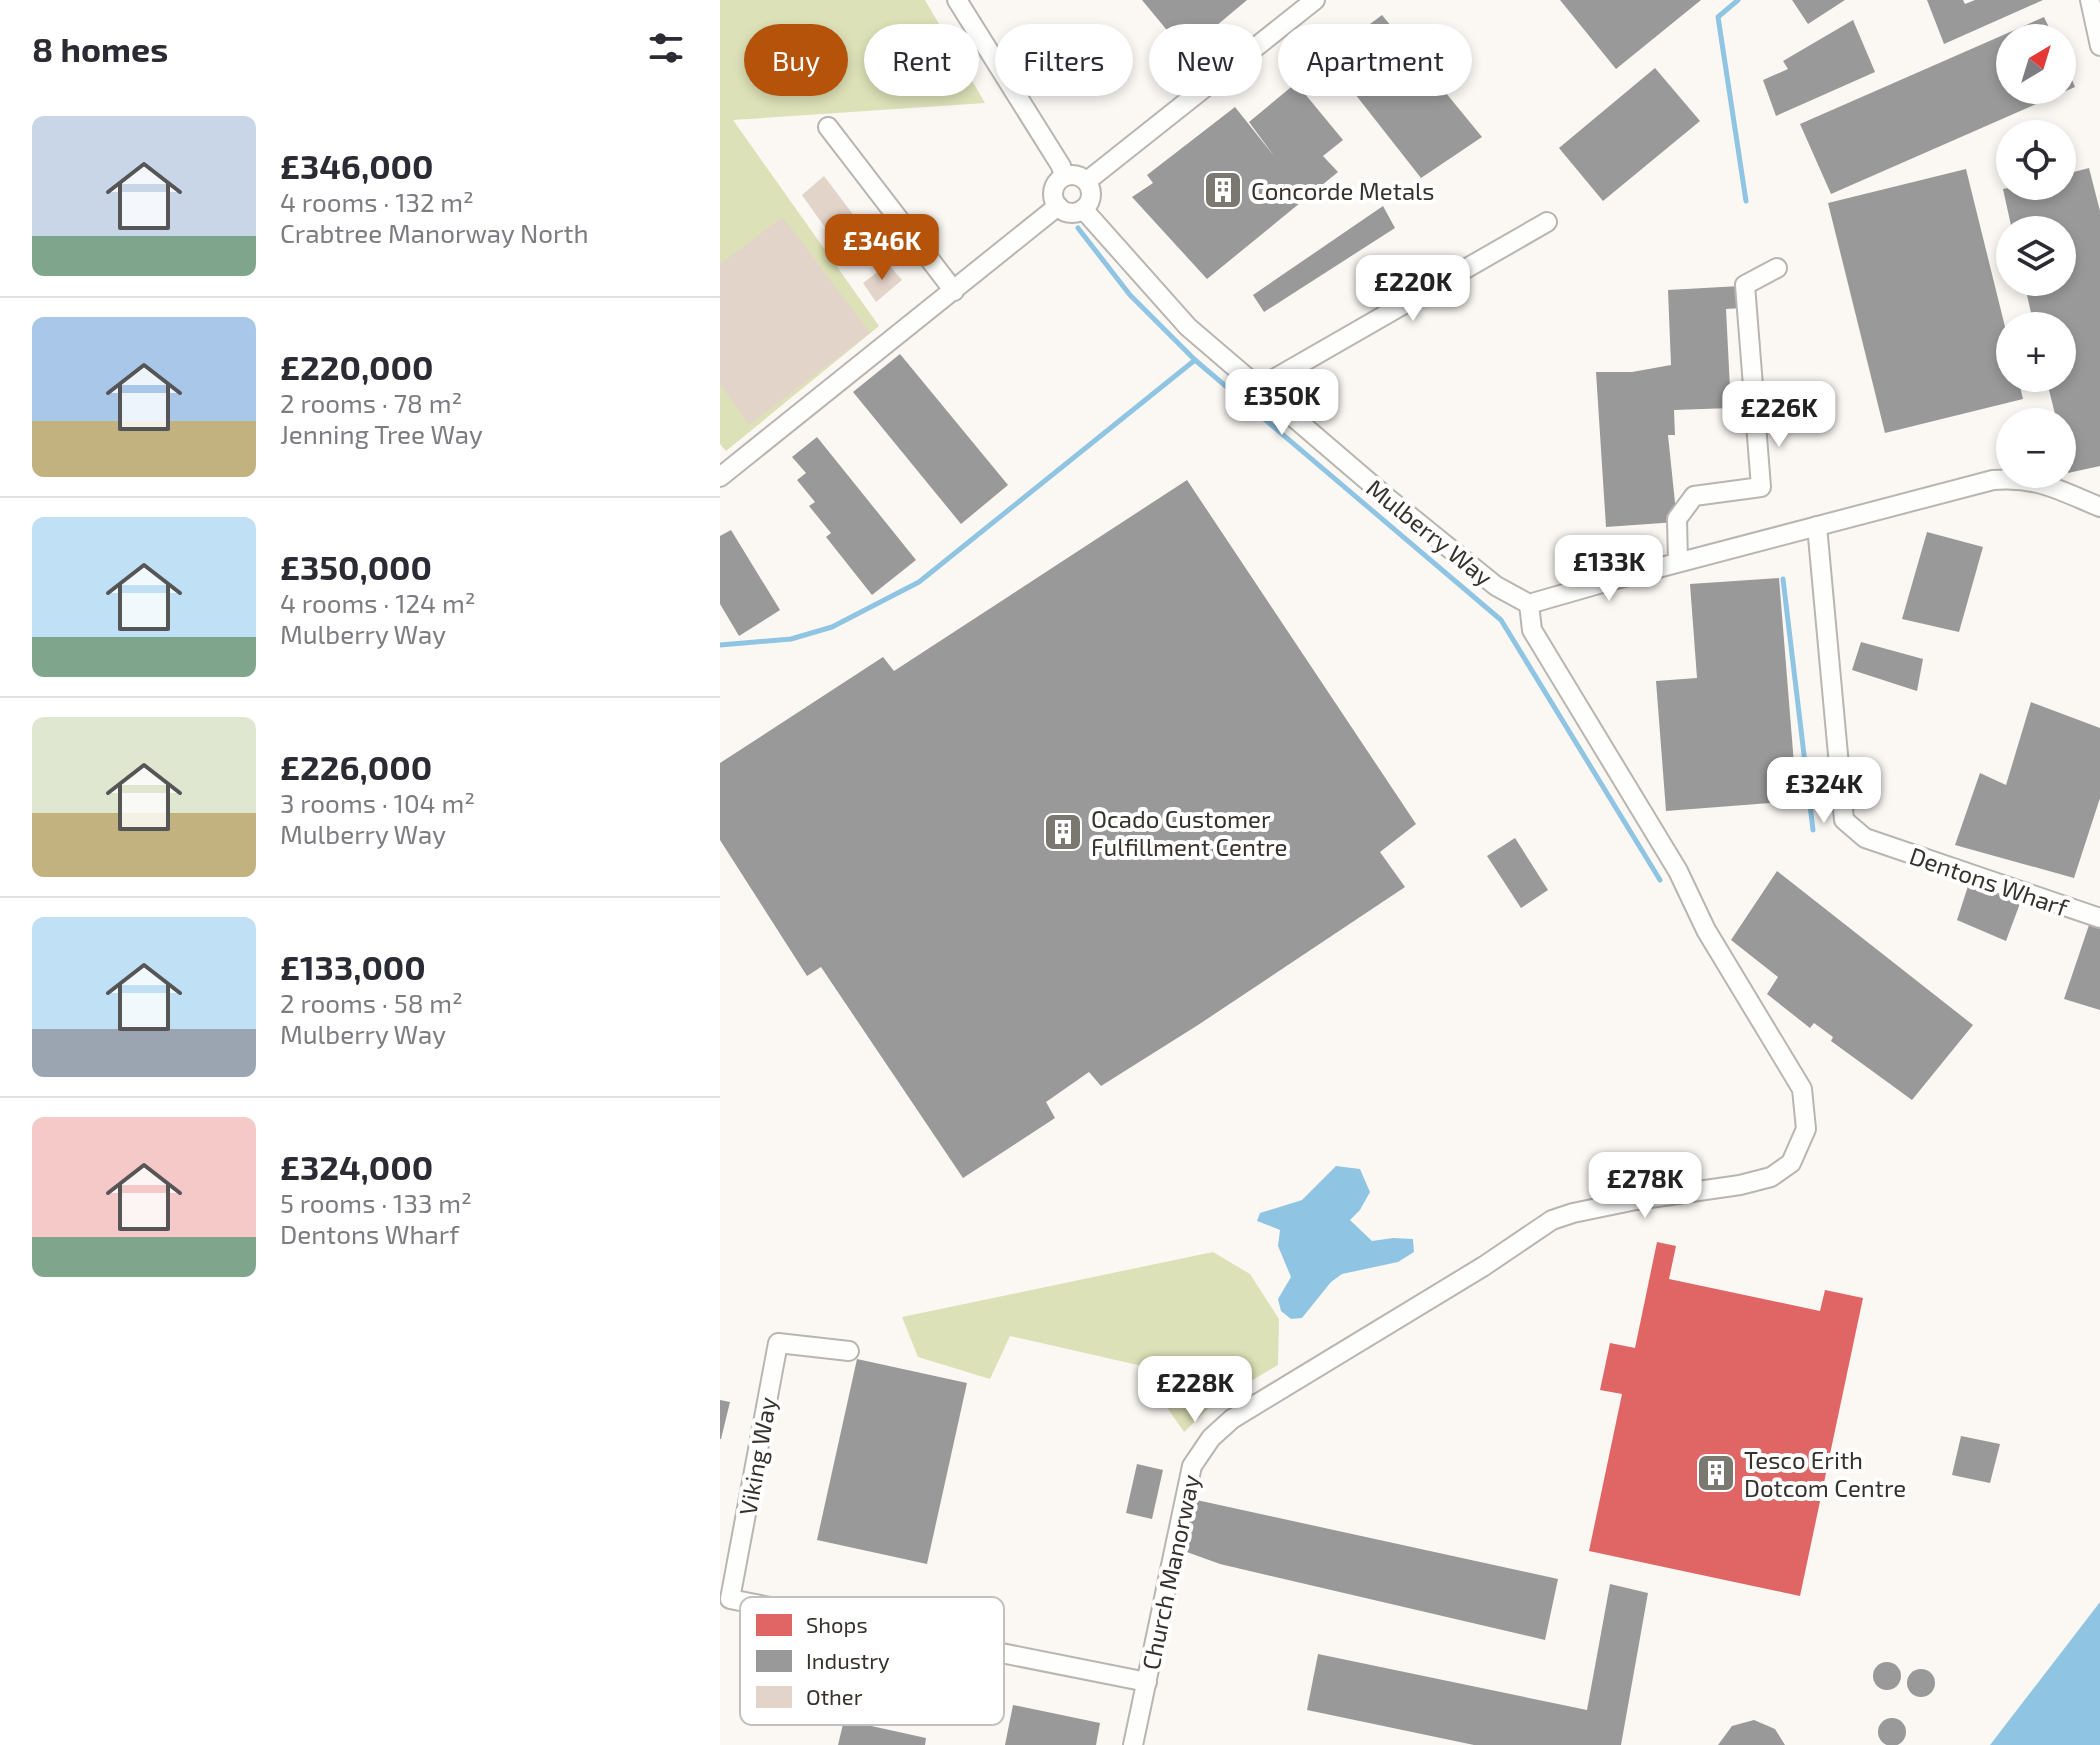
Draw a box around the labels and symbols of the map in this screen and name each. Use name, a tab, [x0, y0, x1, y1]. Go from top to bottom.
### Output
north arrow	[1996, 24, 2076, 104]
building icon: Concorde Metals	[1202, 169, 1244, 211]
place label: Concorde Metals	[1251, 176, 1434, 205]
pin: £346K	[826, 214, 938, 282]
pin: £220K	[1357, 255, 1469, 323]
pin: £350K	[1226, 369, 1338, 437]
pin: £226K	[1723, 381, 1835, 449]
street label: Mulberry Way	[1361, 473, 1499, 592]
pin: £133K	[1553, 535, 1665, 603]
pin: £324K	[1768, 757, 1880, 825]
place label: Ocado Customer Fulfillment Centre	[1091, 804, 1287, 861]
building icon: Ocado Customer Fulfillment Centre	[1042, 811, 1084, 853]
street label: Dentons Wharf	[1906, 840, 2073, 922]
pin: £278K	[1589, 1152, 1701, 1220]
pin: £228K	[1139, 1356, 1251, 1424]
street label: Viking Way	[732, 1394, 782, 1517]
place label: Tesco Erith Dotcom Centre	[1744, 1445, 1906, 1502]
building icon: Tesco Erith Dotcom Centre	[1695, 1452, 1737, 1494]
street label: Church Manorway	[1135, 1472, 1205, 1672]
legend	[740, 1597, 1004, 1725]
text: Shops	[806, 1611, 868, 1637]
text: Industry	[806, 1647, 890, 1673]
text: Other	[806, 1683, 863, 1709]

